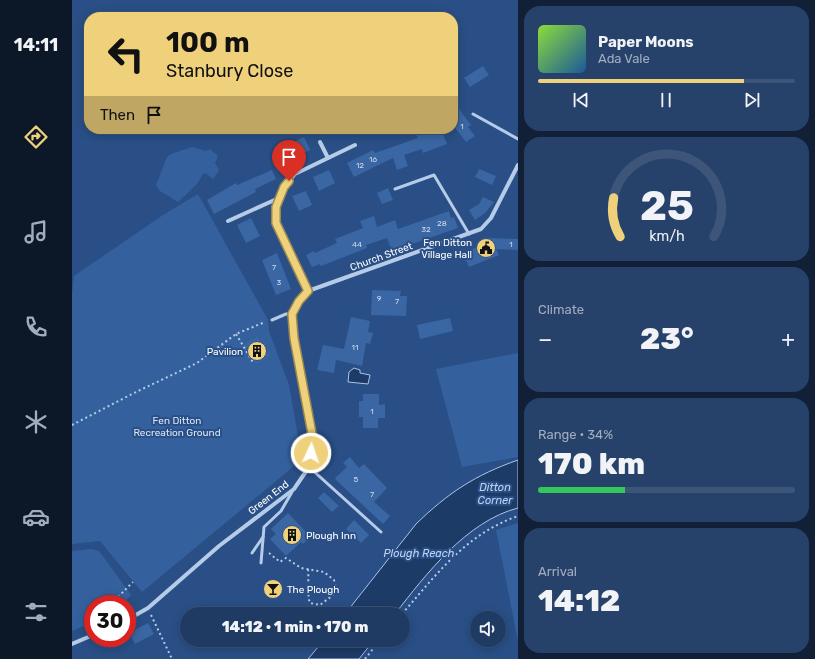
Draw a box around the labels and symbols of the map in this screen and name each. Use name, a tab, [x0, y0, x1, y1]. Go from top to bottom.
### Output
house number: 1	[460, 122, 464, 131]
pin	[272, 140, 306, 181]
house number: 16	[369, 155, 377, 164]
house number: 12	[356, 161, 364, 170]
house number: 28	[437, 219, 447, 228]
house number: 32	[421, 225, 431, 234]
place label: Fen Ditton Village Hall	[421, 237, 472, 261]
public building icon: Fen Ditton Village Hall	[475, 237, 497, 259]
street label: Church Street	[349, 240, 414, 274]
house number: 44	[352, 240, 362, 249]
house number: 1	[509, 240, 513, 249]
house number: 7	[272, 263, 276, 272]
house number: 3	[277, 278, 282, 287]
house number: 9	[377, 294, 382, 303]
house number: 7	[395, 297, 399, 306]
building icon: Pavilion	[246, 340, 268, 362]
house number: 11	[352, 343, 358, 352]
place label: Pavilion	[207, 346, 243, 358]
house number: 1	[370, 407, 374, 416]
park label: Fen Ditton Recreation Ground	[133, 415, 221, 439]
position arrow	[290, 432, 332, 474]
house number: 5	[354, 475, 359, 484]
street label: Green End	[246, 478, 291, 517]
water label: Ditton Corner	[478, 481, 513, 507]
house number: 7	[370, 490, 374, 499]
building icon: Plough Inn	[281, 524, 303, 546]
place label: Plough Inn	[306, 530, 356, 542]
water label: Plough Reach	[383, 547, 455, 560]
bar icon: The Plough	[262, 578, 284, 600]
place label: The Plough	[287, 584, 339, 596]
speed limit sign: 30	[84, 595, 136, 647]

